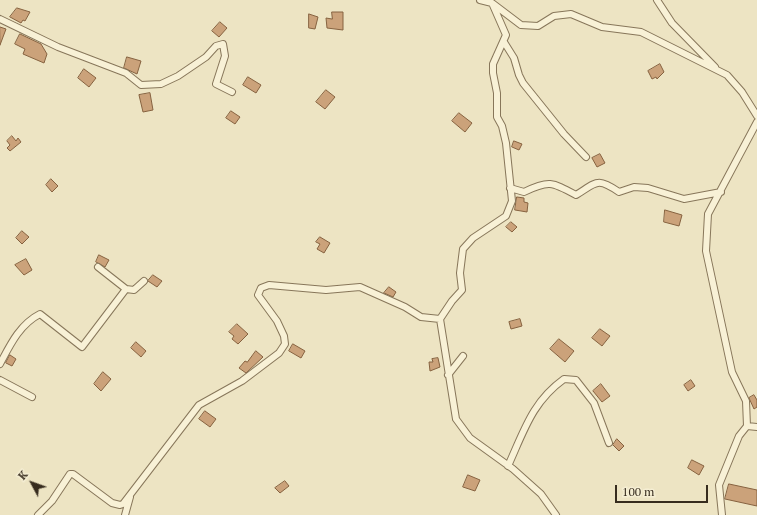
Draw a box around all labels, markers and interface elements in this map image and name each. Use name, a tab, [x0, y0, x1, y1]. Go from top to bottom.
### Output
north arrow	[12, 463, 52, 503]
text: K	[15, 468, 31, 483]
scale bar	[617, 477, 710, 503]
text: 100 m	[622, 484, 654, 499]

